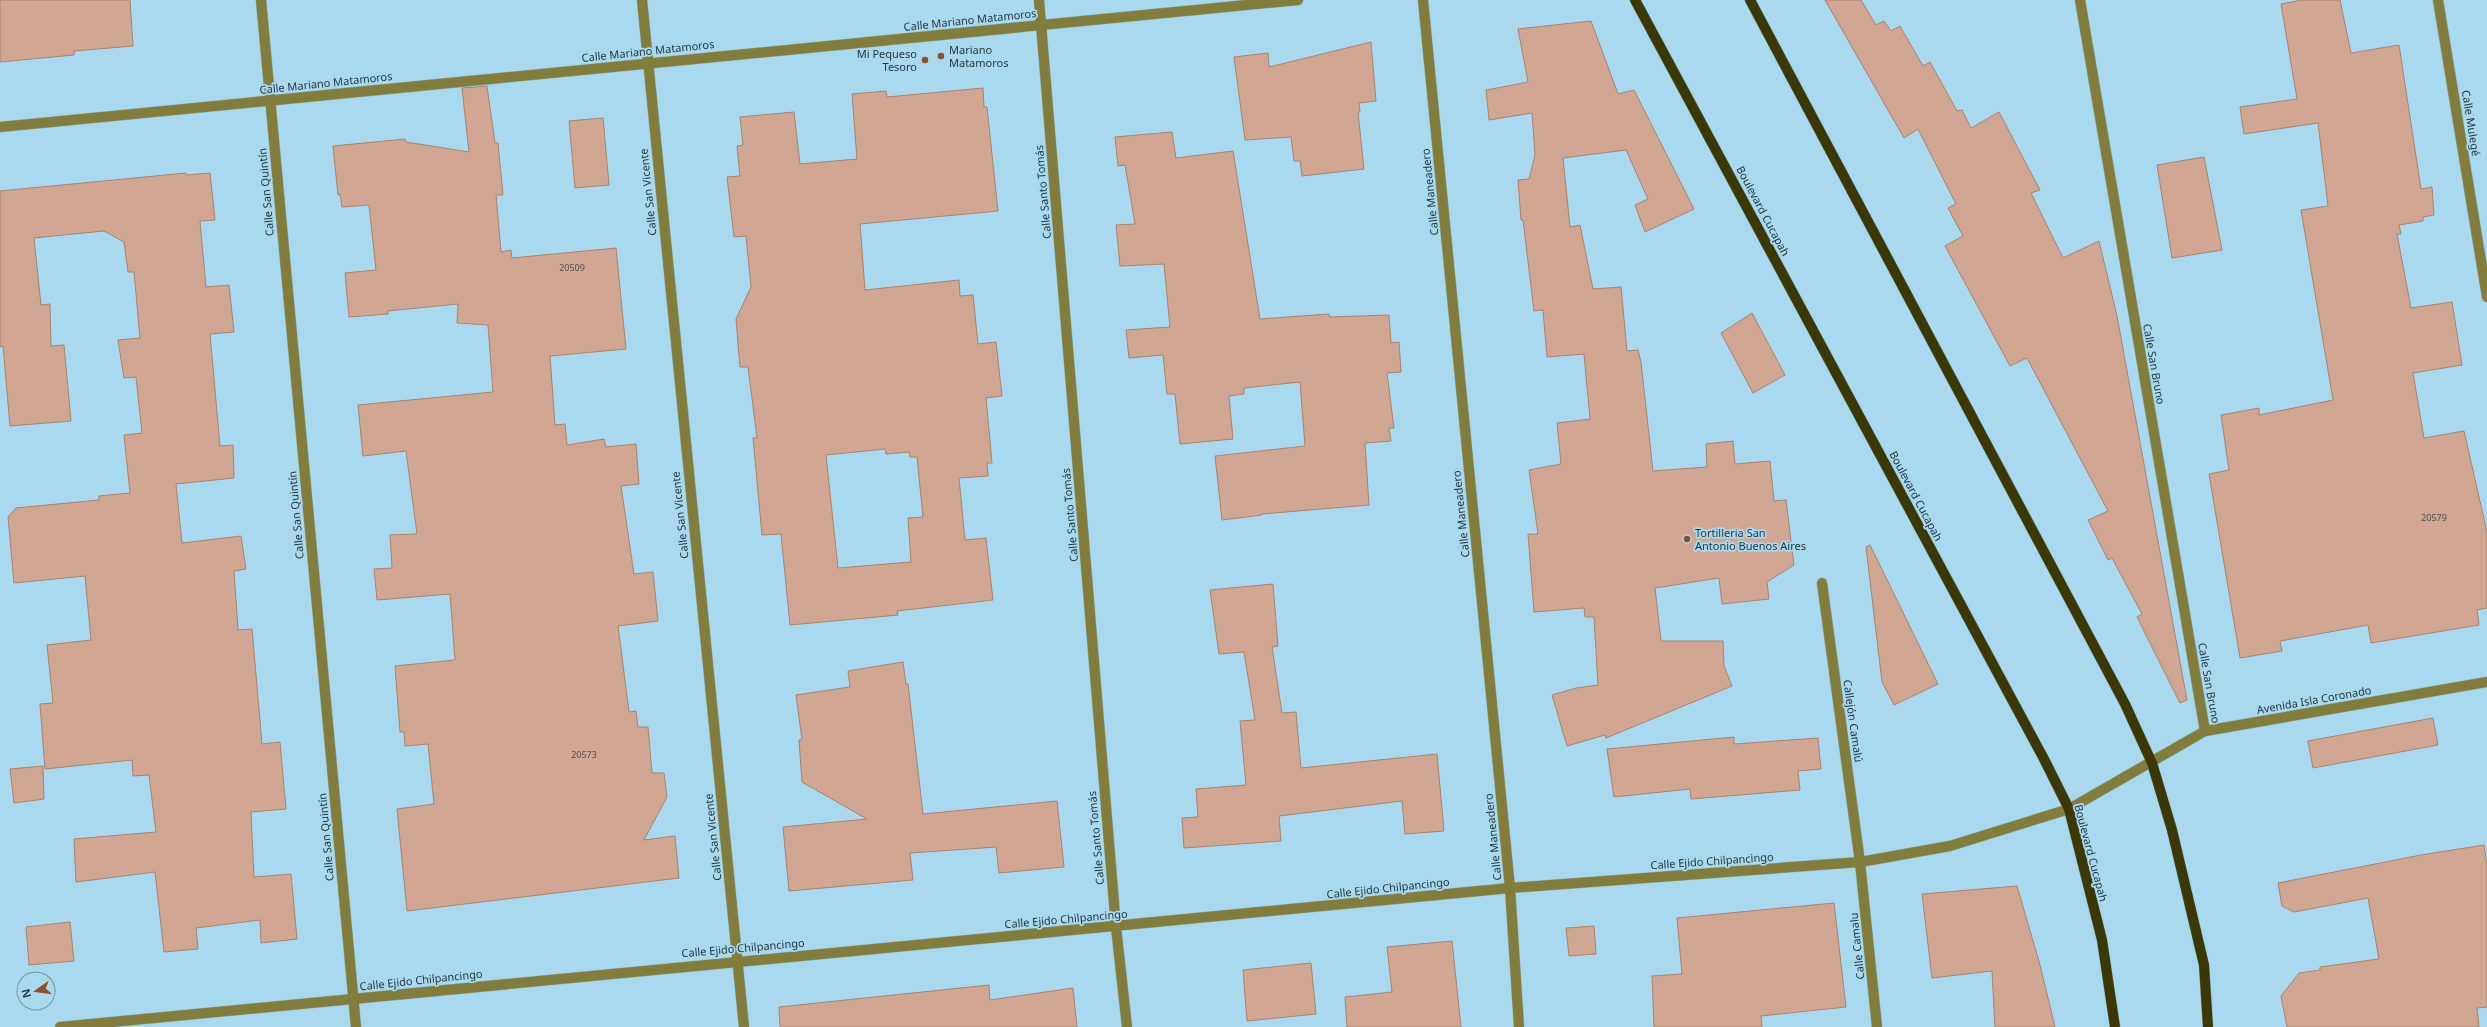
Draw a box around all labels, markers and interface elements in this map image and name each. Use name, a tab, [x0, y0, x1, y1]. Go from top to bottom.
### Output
street label: Calle Mariano Matamoros	[903, 5, 1037, 34]
street label: Calle Mariano Matamoros	[581, 36, 715, 65]
place label: Mariano Matamoros	[949, 42, 1008, 70]
place label: Mi Pequeso Tesoro	[857, 46, 917, 74]
marker: Mariano Matamoros	[936, 51, 946, 61]
marker: Mi Pequeso Tesoro	[920, 55, 930, 65]
street label: Calle Mariano Matamoros	[259, 68, 393, 97]
street label: Calle Mulegé	[2459, 89, 2484, 157]
street label: Calle Santo Tomás	[1031, 145, 1054, 240]
street label: Calle San Quintín	[254, 147, 277, 237]
street label: Calle San Vicente	[635, 148, 660, 236]
street label: Calle Maneadero	[1417, 148, 1442, 236]
street label: Boulevard Cucapah	[1733, 163, 1794, 258]
house number: 20509	[559, 261, 585, 274]
street label: Calle San Bruno	[2140, 322, 2169, 406]
street label: Boulevard Cucapah	[1886, 448, 1947, 543]
street label: Calle Santo Tomás	[1058, 468, 1081, 563]
street label: Calle San Quintín	[284, 470, 307, 560]
street label: Calle Maneadero	[1448, 470, 1473, 558]
street label: Calle San Vicente	[667, 471, 692, 559]
house number: 20579	[2421, 511, 2447, 524]
place label: Tortilleria San Antonio Buenos Aires	[1695, 525, 1806, 553]
marker: Tortilleria San Antonio Buenos Aires	[1682, 534, 1692, 544]
street label: Calle San Bruno	[2195, 641, 2224, 725]
street label: Callejón Camalú	[1840, 679, 1867, 763]
street label: Avenida Isla Coronado	[2255, 682, 2373, 717]
house number: 20573	[571, 748, 597, 761]
street label: Calle Santo Tomás	[1084, 791, 1107, 886]
street label: Calle San Quintín	[314, 792, 337, 882]
street label: Calle San Vicente	[700, 793, 725, 881]
street label: Calle Maneadero	[1480, 793, 1505, 881]
street label: Boulevard Cucapah	[2071, 803, 2112, 903]
street label: Calle Ejido Chilpancingo	[1650, 849, 1774, 872]
street label: Calle Ejido Chilpancingo	[1326, 874, 1450, 901]
street label: Calle Ejido Chilpancingo	[1004, 906, 1128, 931]
street label: Calle Camalu	[1846, 912, 1867, 980]
street label: Calle Ejido Chilpancingo	[681, 935, 805, 960]
street label: Calle Ejido Chilpancingo	[359, 966, 483, 993]
north arrow	[16, 971, 56, 1011]
text: N	[17, 987, 34, 1000]

